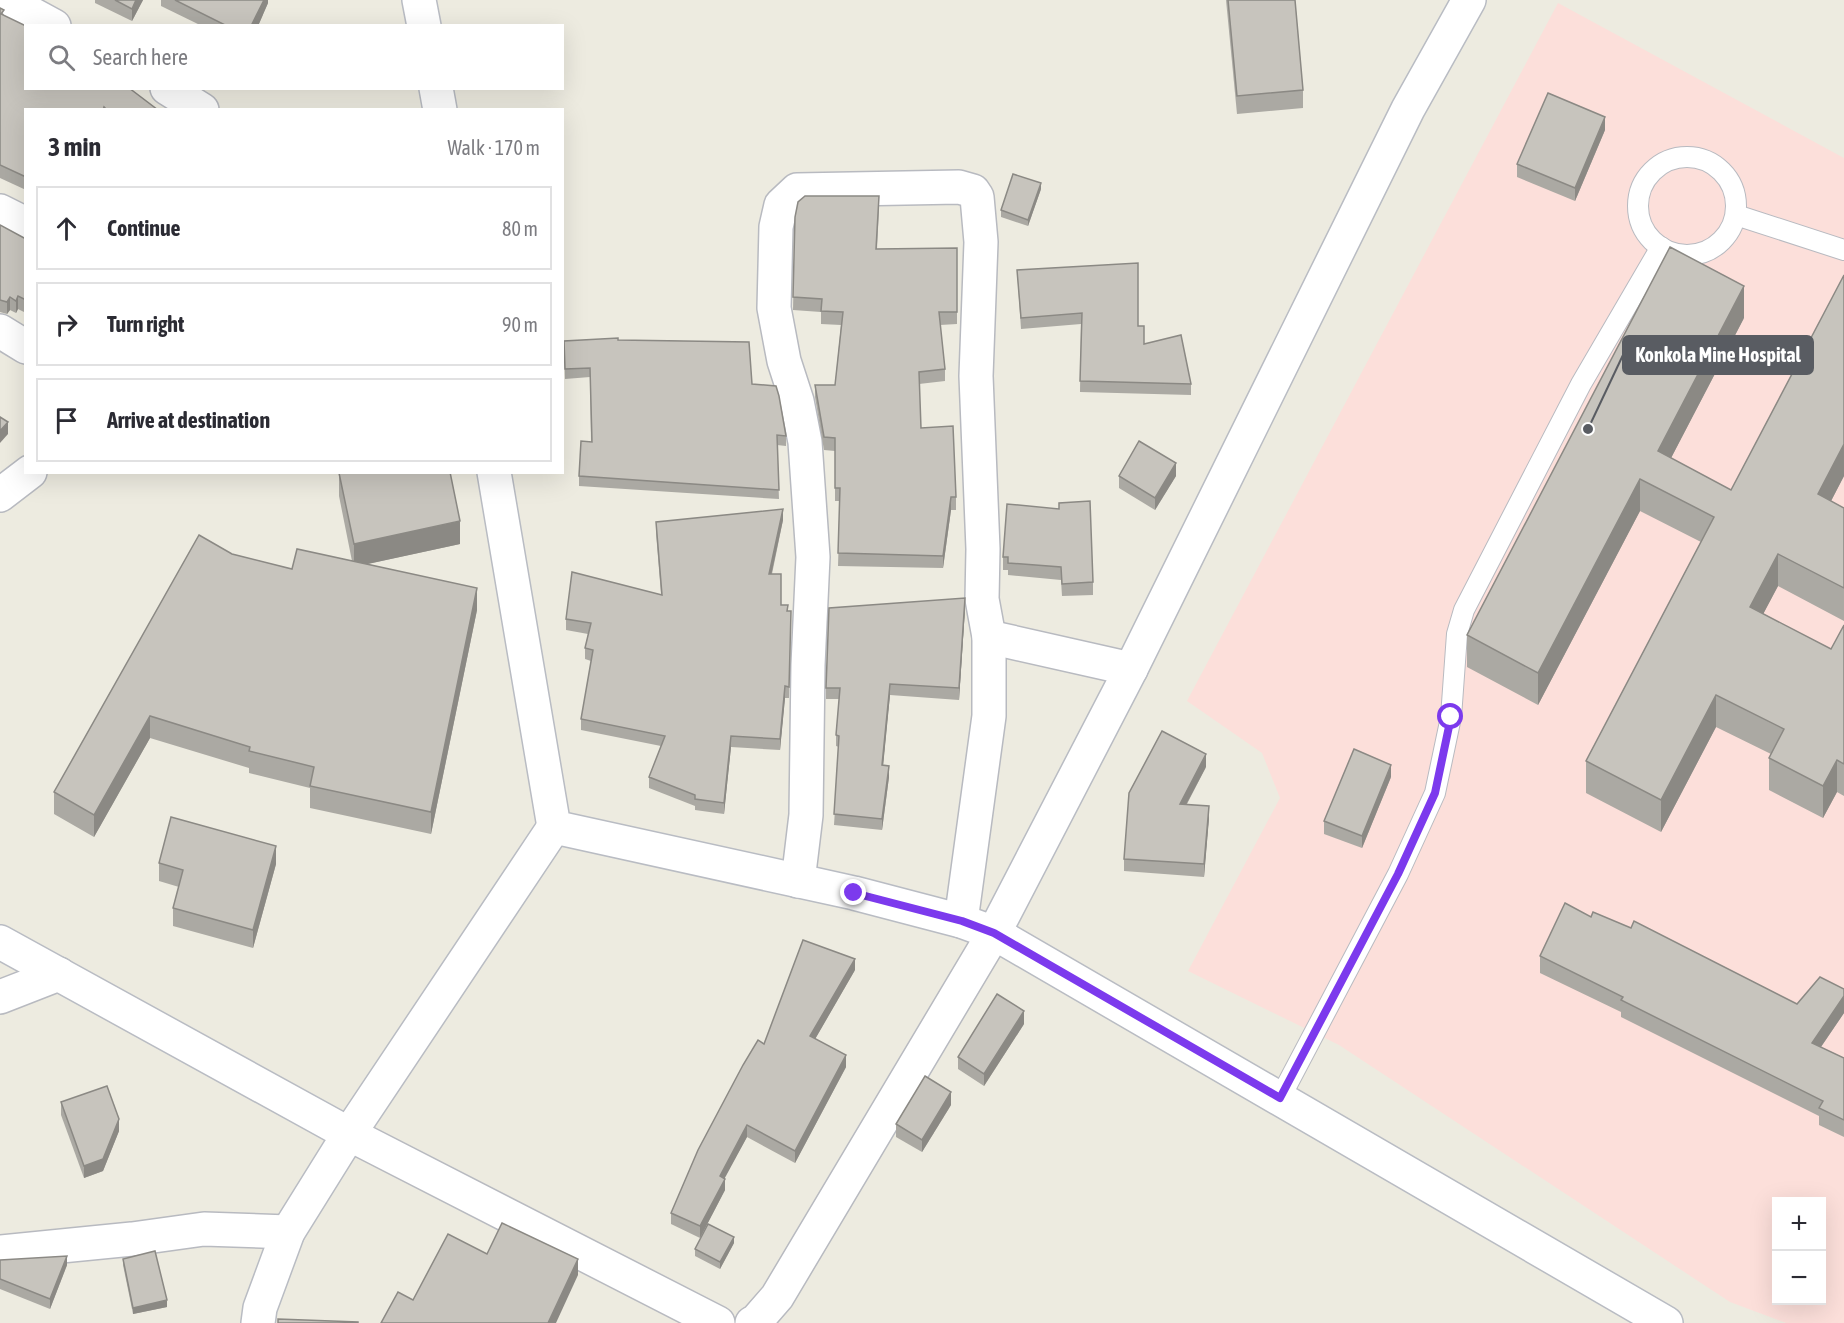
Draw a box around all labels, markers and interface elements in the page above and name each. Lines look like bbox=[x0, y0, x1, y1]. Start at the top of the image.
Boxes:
search box bbox=[24, 24, 564, 90]
icon: search bbox=[45, 41, 78, 74]
text: Search here bbox=[93, 44, 188, 70]
text: 3 min bbox=[48, 132, 101, 162]
text: Walk · 170 m bbox=[448, 136, 540, 159]
icon: ahead bbox=[50, 212, 83, 245]
text: Continue bbox=[107, 215, 181, 241]
text: 80 m bbox=[502, 217, 538, 240]
icon: right bbox=[50, 308, 83, 341]
text: Turn right bbox=[107, 311, 184, 337]
text: 90 m bbox=[502, 313, 538, 336]
callout: Konkola Mine Hospital bbox=[1623, 336, 1813, 374]
text: Konkola Mine Hospital bbox=[1635, 343, 1802, 366]
icon: arrive bbox=[50, 404, 83, 437]
text: Arrive at destination bbox=[107, 407, 270, 433]
route start bbox=[1437, 703, 1463, 729]
route end bbox=[840, 879, 866, 905]
map controls bbox=[1772, 1197, 1826, 1305]
button: + bbox=[1772, 1197, 1826, 1251]
button: − bbox=[1772, 1251, 1826, 1305]

